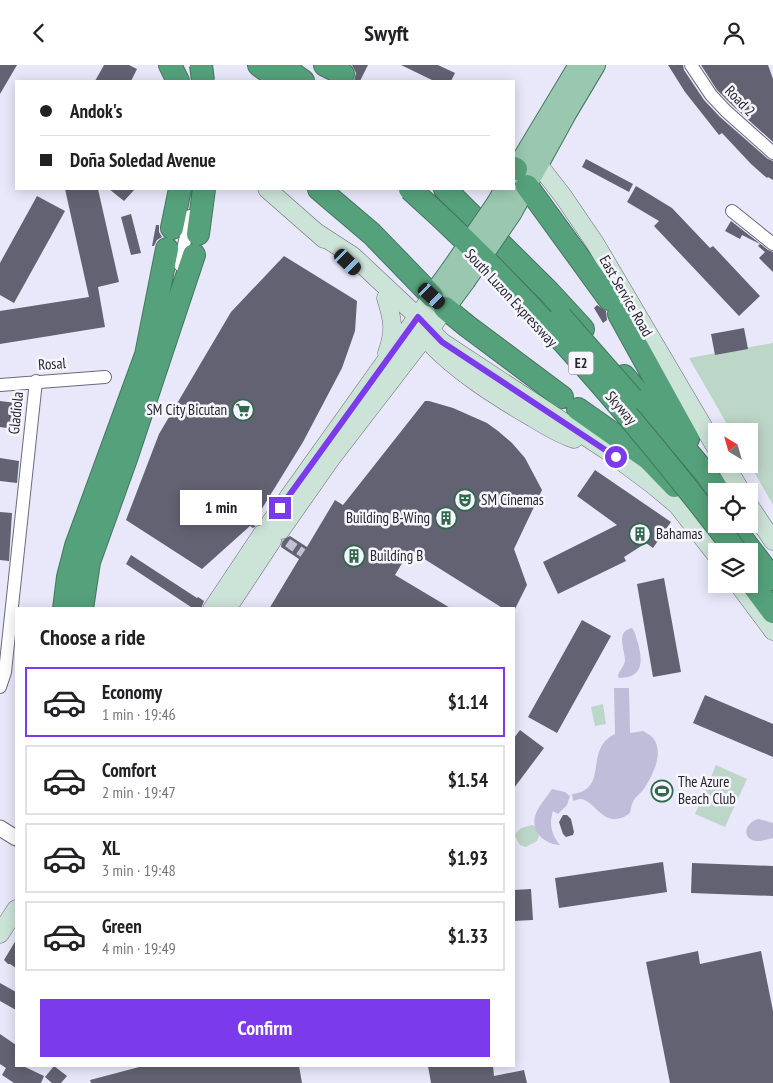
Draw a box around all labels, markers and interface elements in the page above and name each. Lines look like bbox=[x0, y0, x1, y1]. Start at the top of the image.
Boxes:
icon: back bbox=[25, 19, 53, 47]
text: Swyft bbox=[364, 19, 409, 47]
icon: person bbox=[720, 19, 748, 47]
street label: Road 2 bbox=[721, 81, 760, 120]
text: Andok's bbox=[70, 99, 122, 123]
text: Doña Soledad Avenue bbox=[70, 148, 216, 172]
street label: South Luzon Expressway bbox=[461, 245, 562, 351]
car bbox=[331, 246, 364, 278]
street label: East Service Road bbox=[596, 252, 657, 340]
car bbox=[415, 280, 448, 312]
road number: E2 bbox=[568, 351, 594, 375]
street label: Rosal bbox=[38, 353, 67, 374]
street label: Skyway bbox=[602, 387, 641, 429]
street label: Gladiola bbox=[4, 391, 27, 435]
supermarket icon: SM City Bicutan bbox=[231, 398, 255, 422]
place label: SM City Bicutan bbox=[146, 400, 227, 419]
north arrow bbox=[708, 423, 758, 473]
map controls bbox=[708, 423, 758, 593]
route start bbox=[605, 446, 627, 468]
button: locate bbox=[708, 483, 758, 533]
theatre icon: SM Cinemas bbox=[453, 488, 477, 512]
place label: SM Cinemas bbox=[481, 490, 544, 509]
callout: 1 min bbox=[180, 491, 262, 525]
text: 1 min bbox=[205, 497, 237, 517]
route end bbox=[269, 497, 291, 519]
building icon: Building B-Wing bbox=[434, 506, 458, 530]
place label: Building B-Wing bbox=[346, 508, 430, 527]
building icon: Bahamas bbox=[628, 522, 652, 546]
place label: Bahamas bbox=[656, 524, 703, 543]
button: layers bbox=[708, 543, 758, 593]
building icon: Building B bbox=[342, 544, 366, 568]
place label: Building B bbox=[370, 546, 423, 565]
text: Choose a ride bbox=[40, 623, 145, 651]
icon: car bbox=[42, 680, 87, 725]
text: Economy bbox=[102, 680, 162, 704]
text: $1.14 bbox=[448, 690, 488, 714]
text: 1 min · 19:46 bbox=[102, 704, 176, 724]
icon: car bbox=[42, 758, 87, 803]
text: Comfort bbox=[102, 758, 156, 782]
text: $1.54 bbox=[448, 768, 488, 792]
place label: The Azure Beach Club bbox=[678, 772, 736, 808]
sports icon: The Azure Beach Club bbox=[650, 779, 674, 803]
text: 2 min · 19:47 bbox=[102, 782, 176, 802]
icon: car bbox=[42, 836, 87, 881]
text: XL bbox=[102, 836, 120, 860]
text: $1.93 bbox=[448, 846, 488, 870]
text: 3 min · 19:48 bbox=[102, 860, 176, 880]
icon: car bbox=[42, 914, 87, 959]
text: Green bbox=[102, 914, 142, 938]
text: $1.33 bbox=[448, 924, 488, 948]
text: 4 min · 19:49 bbox=[102, 938, 176, 958]
button: Confirm bbox=[40, 999, 490, 1057]

